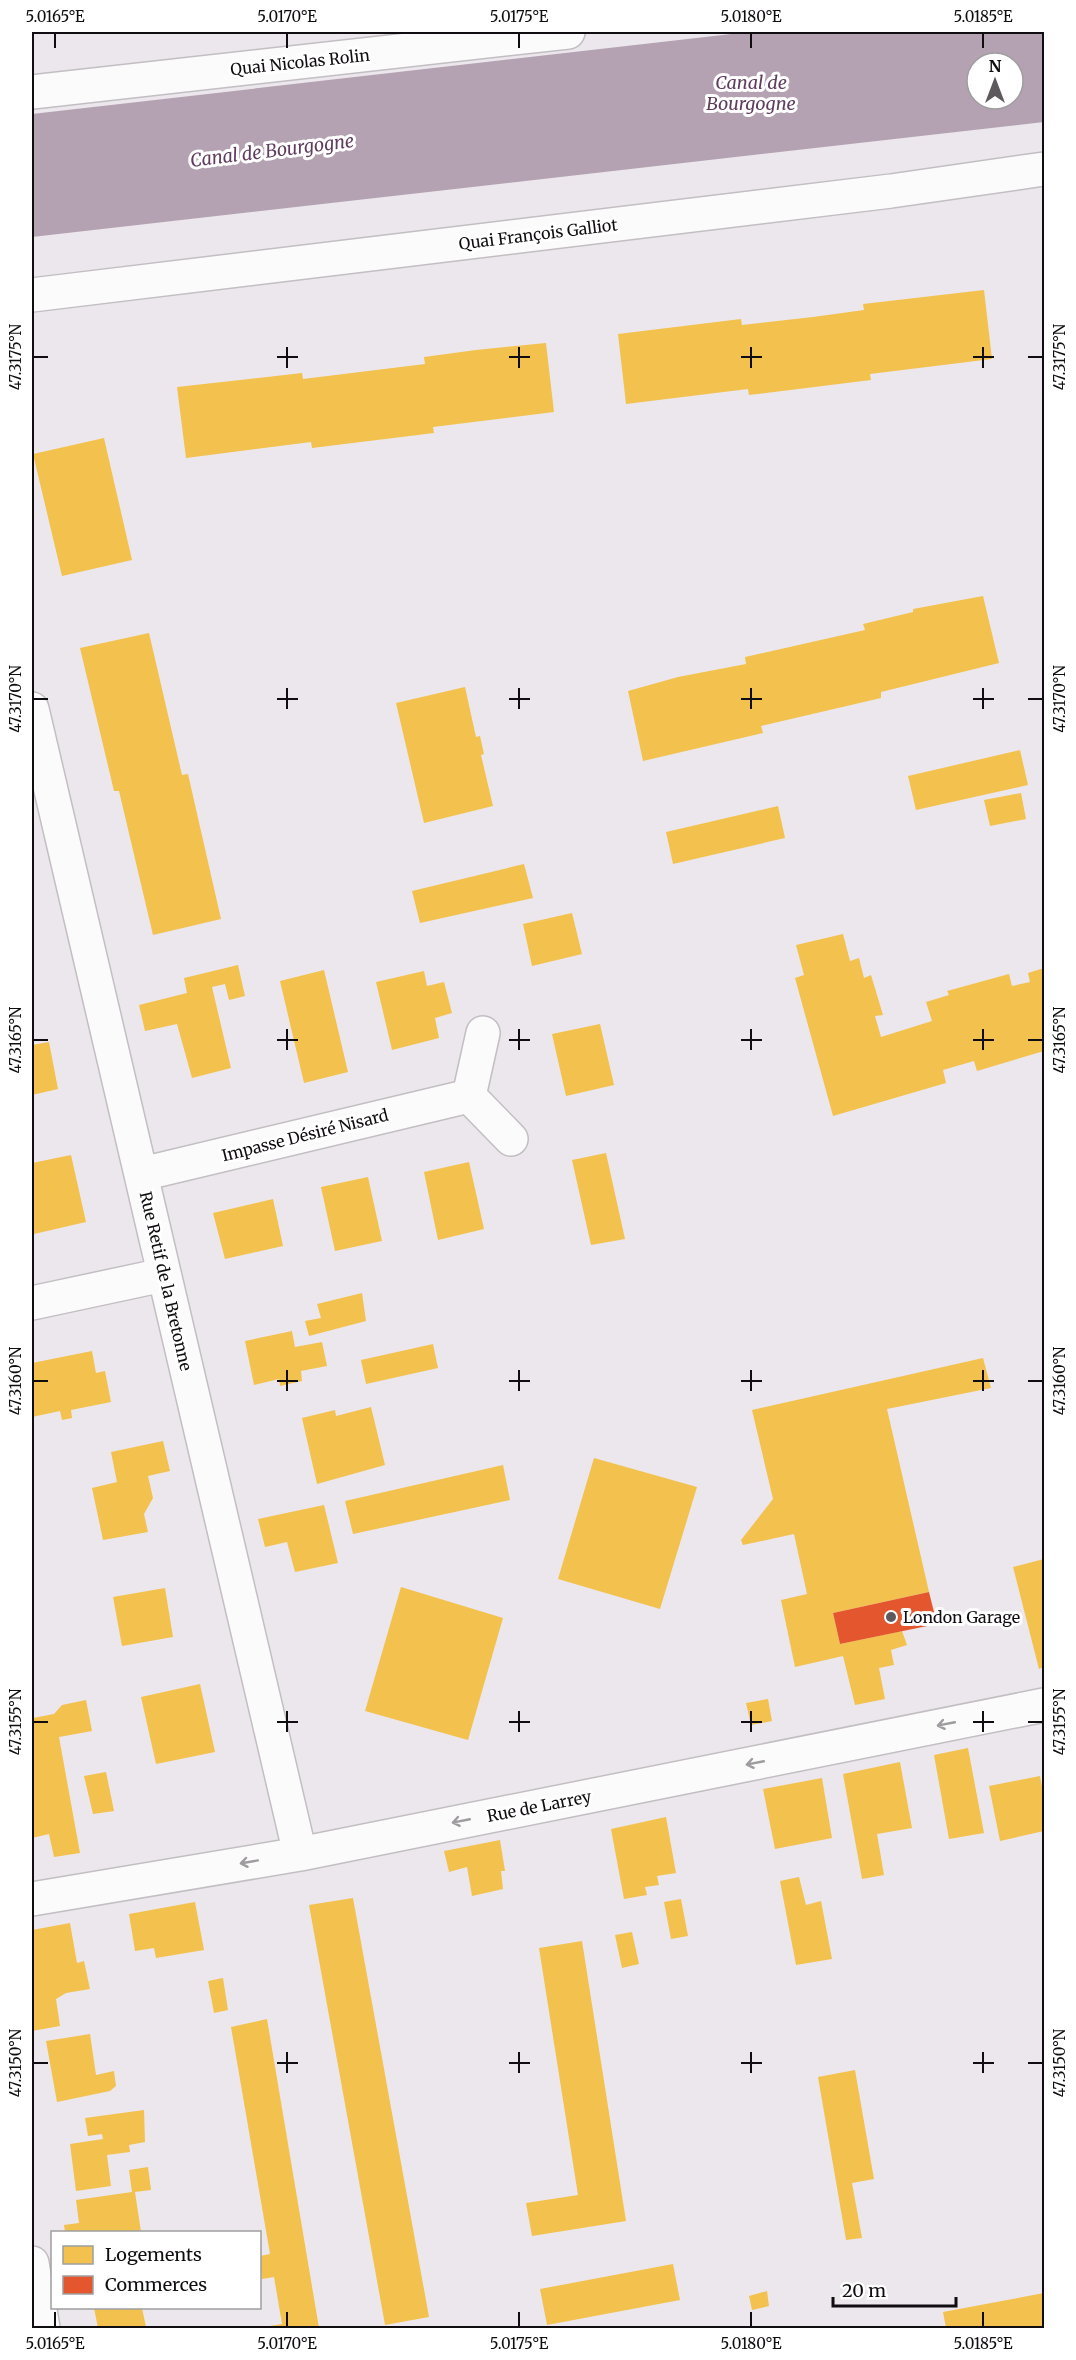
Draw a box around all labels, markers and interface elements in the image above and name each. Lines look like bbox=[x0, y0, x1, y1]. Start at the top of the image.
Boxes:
text: 5.0165°E bbox=[25, 7, 85, 26]
text: 5.0170°E bbox=[257, 7, 317, 26]
text: 5.0175°E bbox=[490, 7, 549, 26]
text: 5.0180°E bbox=[721, 7, 782, 26]
text: 5.0185°E bbox=[953, 7, 1013, 26]
street label: Quai Nicolas Rolin bbox=[229, 45, 371, 79]
north arrow bbox=[965, 51, 1025, 111]
text: N bbox=[989, 56, 1002, 76]
water label: Canal de Bourgogne bbox=[706, 71, 796, 115]
water label: Canal de Bourgogne bbox=[189, 129, 355, 172]
street label: Quai François Galliot bbox=[457, 214, 619, 254]
text: 47.3175°N bbox=[6, 323, 25, 390]
text: 47.3175°N bbox=[1050, 323, 1069, 390]
text: 47.3170°N bbox=[6, 665, 25, 733]
text: 47.3170°N bbox=[1050, 665, 1069, 733]
text: 47.3165°N bbox=[6, 1006, 25, 1073]
text: 47.3165°N bbox=[1050, 1006, 1069, 1073]
street label: Impasse Désiré Nisard bbox=[220, 1105, 391, 1165]
street label: Rue Retif de la Bretonne bbox=[136, 1189, 196, 1373]
text: 47.3160°N bbox=[6, 1346, 25, 1415]
text: 47.3160°N bbox=[1050, 1346, 1069, 1415]
place label: London Garage bbox=[903, 1607, 1020, 1627]
marker: London Garage bbox=[884, 1610, 898, 1624]
text: 47.3155°N bbox=[6, 1688, 25, 1755]
text: 47.3155°N bbox=[1050, 1688, 1069, 1755]
one-way arrow bbox=[937, 1719, 956, 1730]
one-way arrow bbox=[745, 1758, 765, 1769]
street label: Rue de Larrey bbox=[485, 1786, 593, 1826]
one-way arrow bbox=[451, 1816, 471, 1827]
one-way arrow bbox=[239, 1857, 259, 1868]
text: 47.3150°N bbox=[6, 2028, 25, 2097]
text: 47.3150°N bbox=[1050, 2028, 1069, 2097]
legend bbox=[51, 2231, 261, 2309]
text: Logements bbox=[105, 2243, 202, 2266]
scale bar bbox=[833, 2270, 956, 2308]
text: Commerces bbox=[105, 2273, 207, 2296]
text: 20 m bbox=[842, 2279, 886, 2302]
text: 5.0165°E bbox=[25, 2334, 85, 2353]
text: 5.0170°E bbox=[257, 2334, 317, 2353]
text: 5.0175°E bbox=[490, 2334, 549, 2353]
text: 5.0180°E bbox=[721, 2334, 782, 2353]
text: 5.0185°E bbox=[953, 2334, 1013, 2353]

